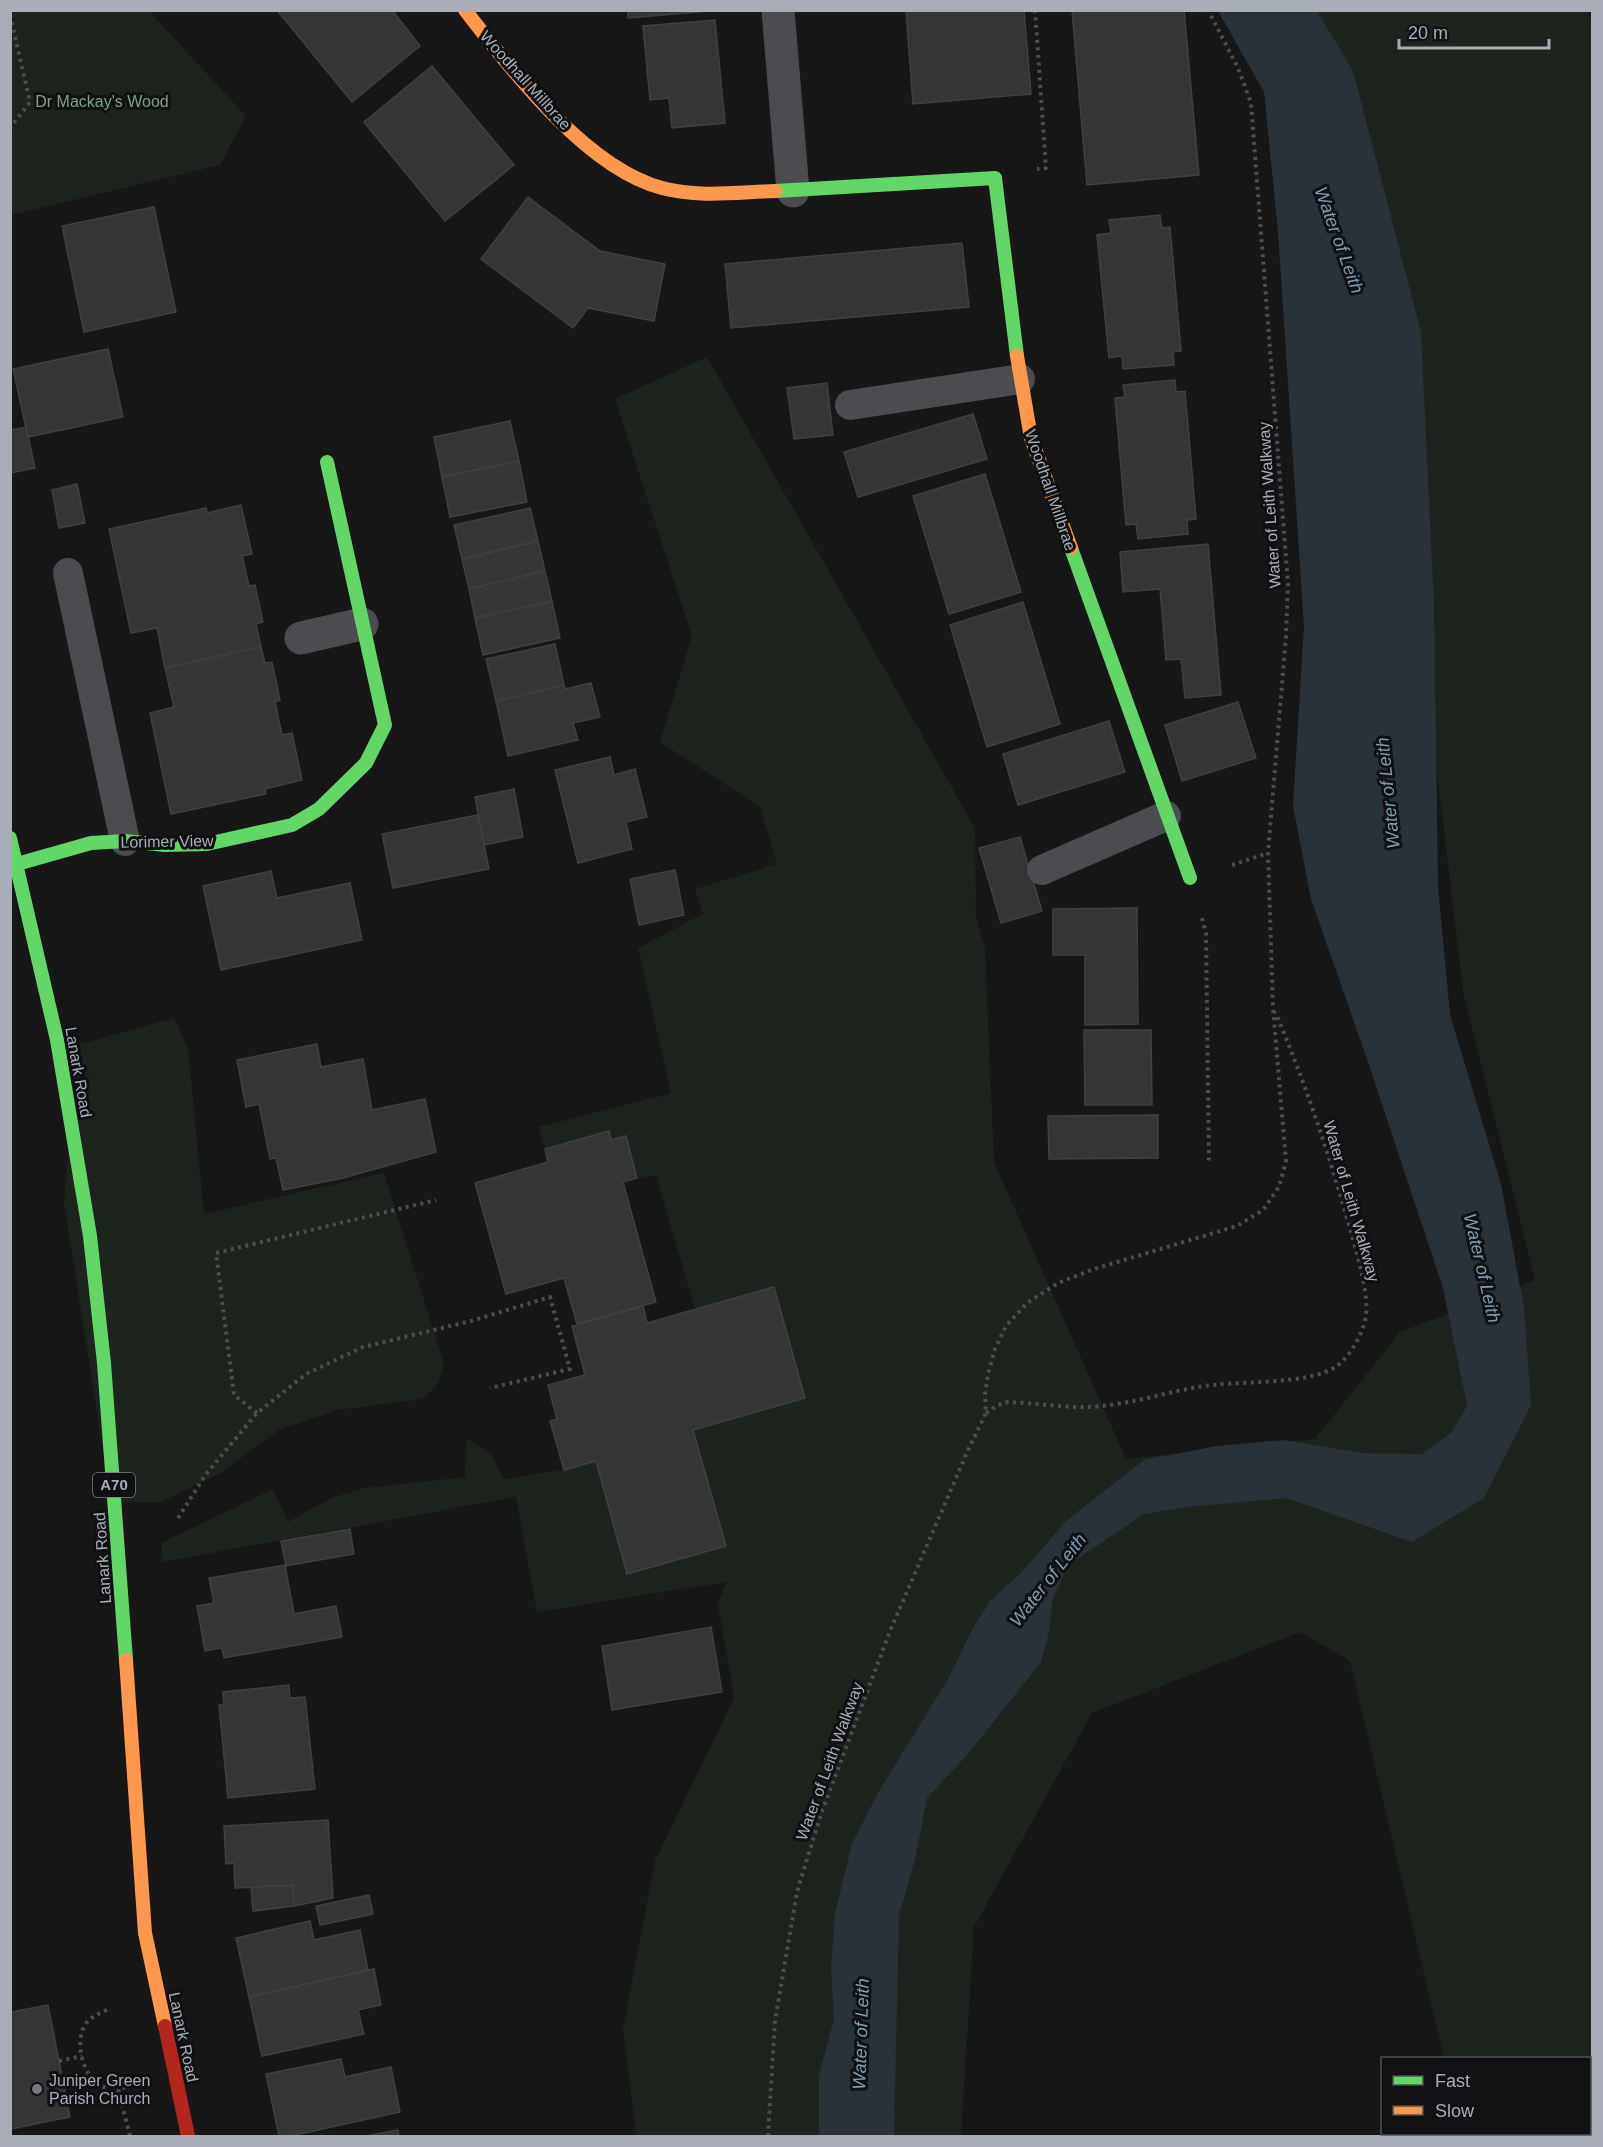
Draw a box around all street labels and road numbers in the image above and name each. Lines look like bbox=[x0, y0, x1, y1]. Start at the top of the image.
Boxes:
street label: Woodhall Millbrae bbox=[477, 28, 574, 133]
street label: Water of Leith Walkway bbox=[1255, 421, 1284, 589]
street label: Woodhall Millbrae bbox=[1022, 427, 1079, 553]
street label: Lorimer View bbox=[120, 832, 214, 851]
street label: Lanark Road bbox=[62, 1025, 95, 1119]
street label: Water of Leith Walkway bbox=[1320, 1119, 1383, 1284]
road number: A70 bbox=[93, 1473, 135, 1497]
street label: Lanark Road bbox=[91, 1512, 114, 1604]
street label: Water of Leith Walkway bbox=[793, 1680, 866, 1842]
street label: Lanark Road bbox=[166, 1991, 201, 2084]

